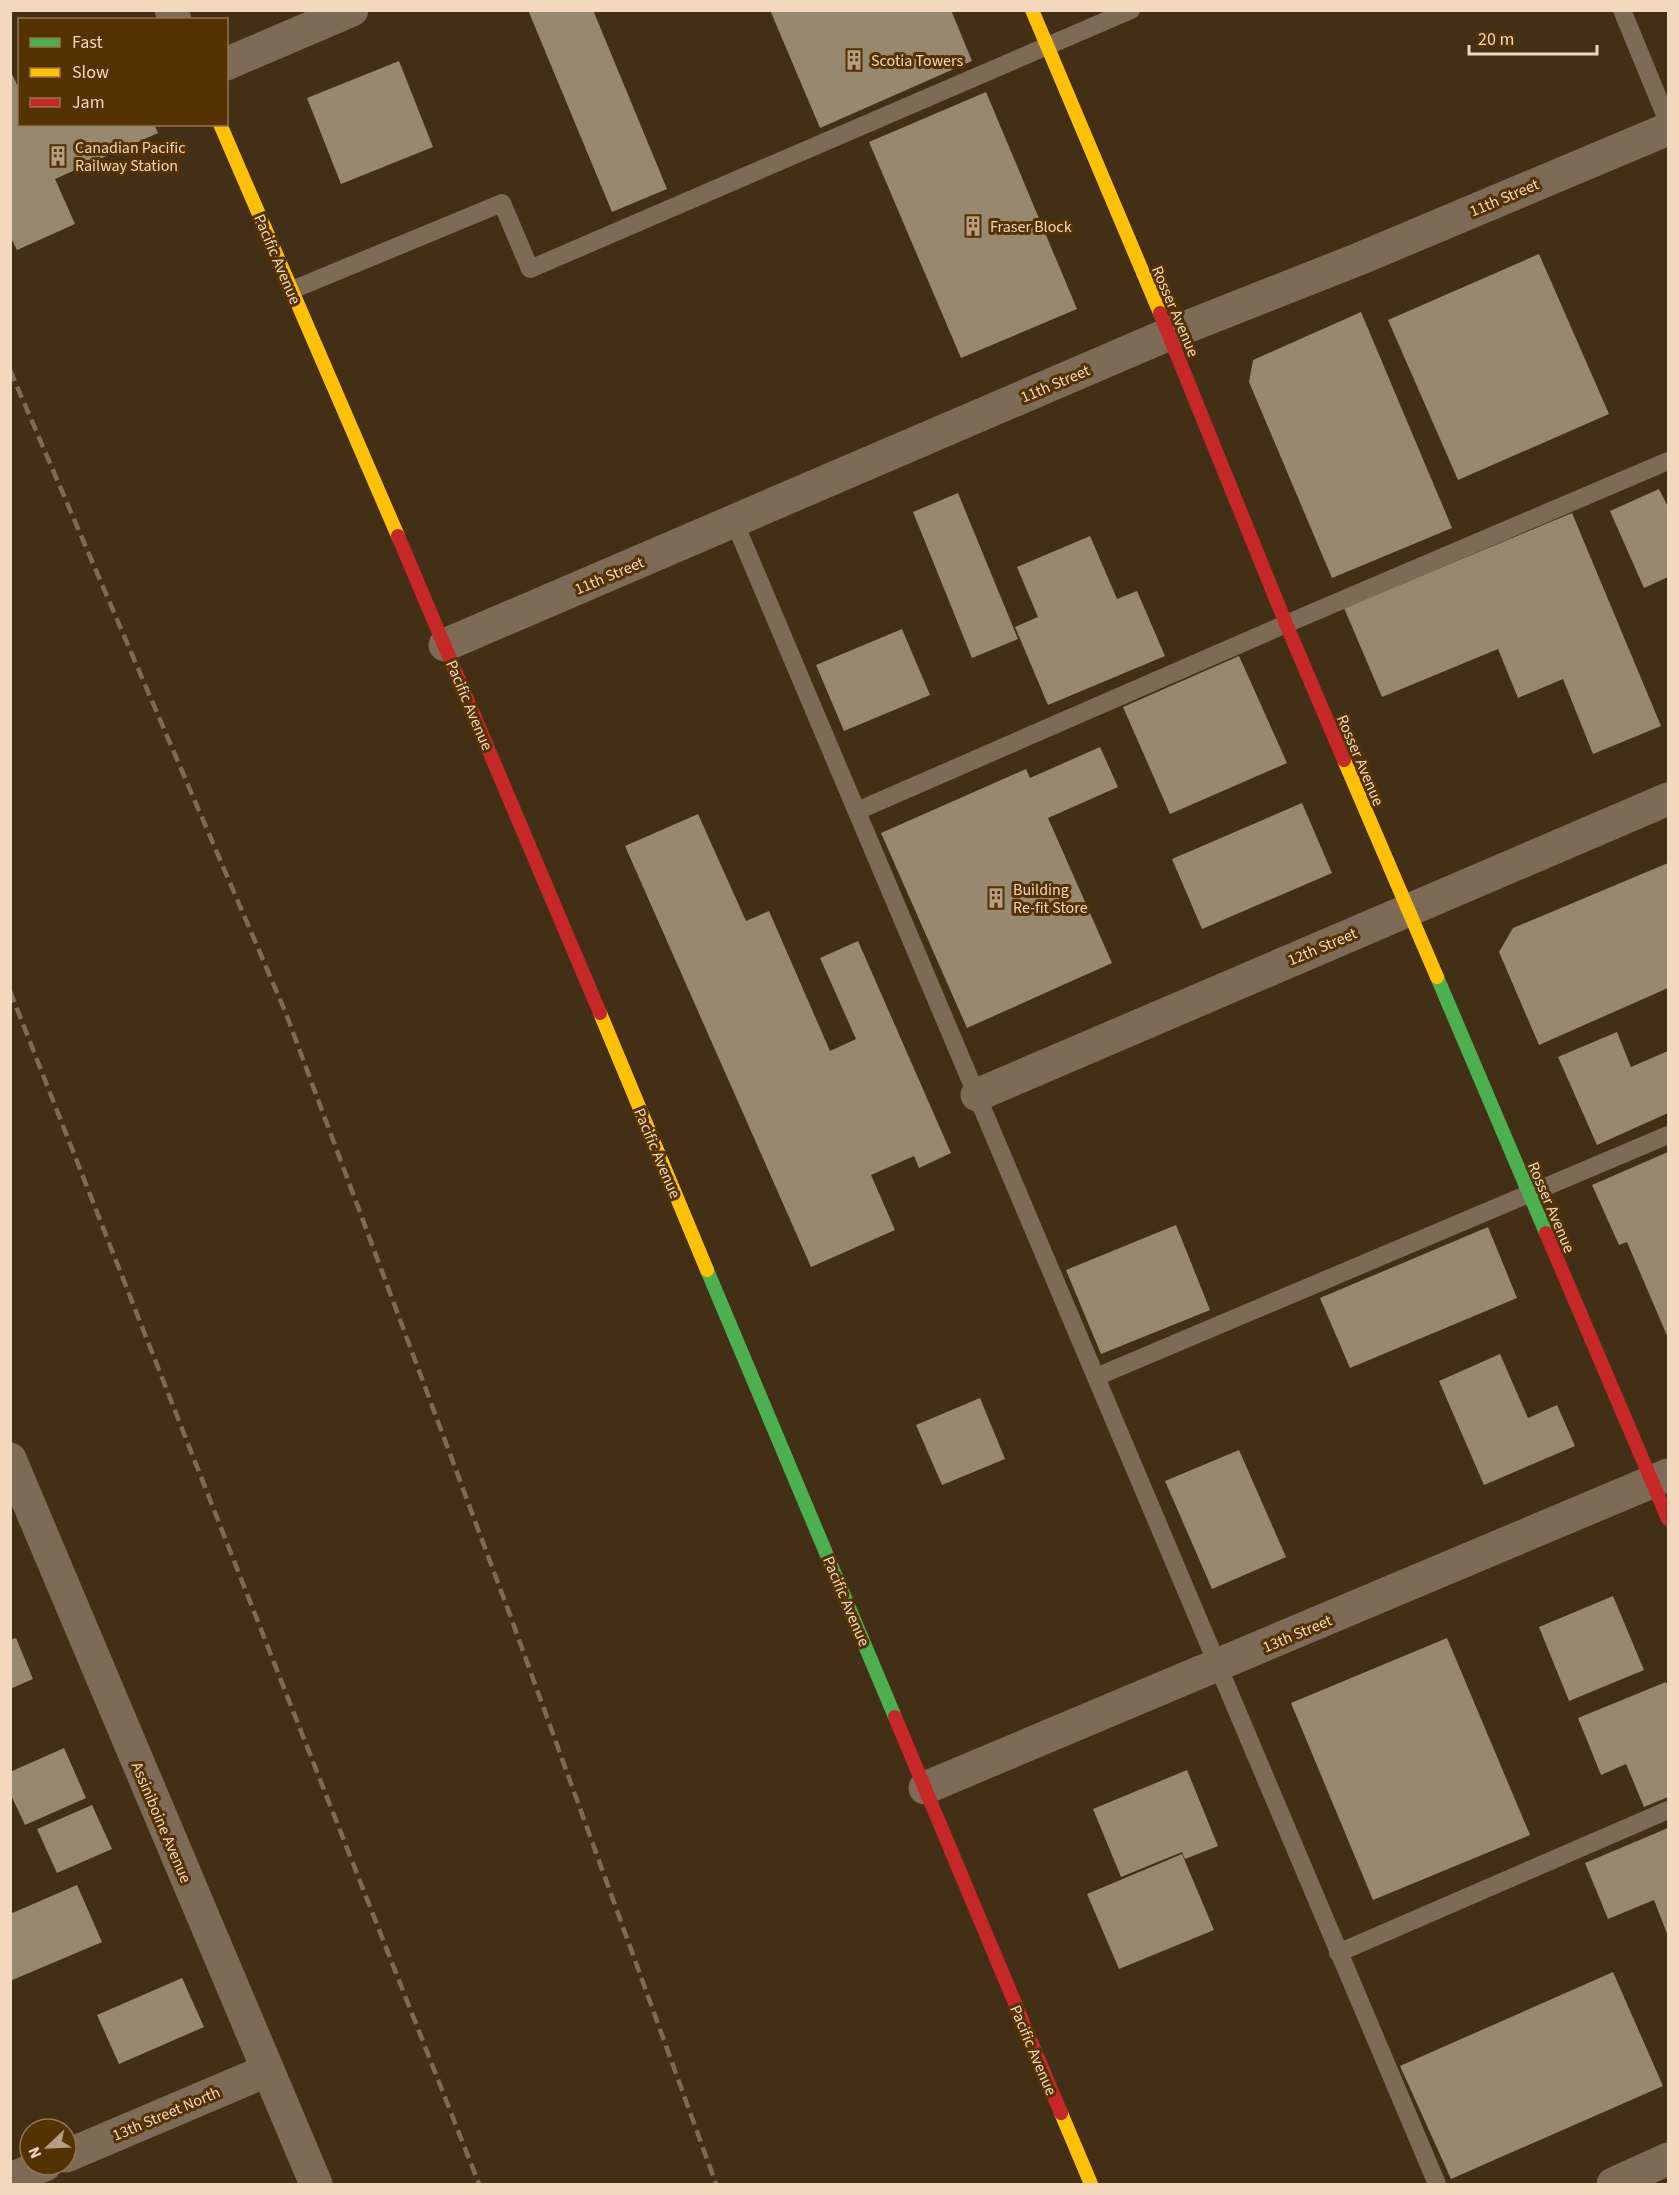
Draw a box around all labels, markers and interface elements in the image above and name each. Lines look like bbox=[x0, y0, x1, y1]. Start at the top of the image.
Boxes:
legend bbox=[18, 18, 228, 126]
scale bar bbox=[1469, 18, 1596, 56]
text: 20 m bbox=[1478, 27, 1514, 52]
text: Fast bbox=[72, 30, 103, 55]
building icon: Scotia Towers bbox=[842, 48, 866, 72]
place label: Scotia Towers bbox=[871, 50, 964, 72]
text: Slow bbox=[72, 60, 109, 85]
text: Jam bbox=[72, 90, 105, 115]
place label: Canadian Pacific Railway Station bbox=[75, 137, 185, 177]
building icon: Canadian Pacific Railway Station bbox=[46, 144, 70, 168]
street label: 11th Street bbox=[1466, 173, 1543, 222]
street label: Pacific Avenue bbox=[248, 211, 306, 308]
building icon: Fraser Block bbox=[961, 214, 985, 238]
place label: Fraser Block bbox=[990, 216, 1072, 238]
street label: Rosser Avenue bbox=[1146, 262, 1204, 360]
street label: 11th Street bbox=[1017, 359, 1094, 408]
street label: 11th Street bbox=[571, 551, 648, 600]
street label: Pacific Avenue bbox=[440, 657, 498, 754]
street label: Rosser Avenue bbox=[1331, 711, 1389, 809]
place label: Building Re-fit Store bbox=[1013, 879, 1088, 919]
building icon: Building Re-fit Store bbox=[984, 886, 1008, 910]
street label: 12th Street bbox=[1284, 922, 1361, 971]
street label: Pacific Avenue bbox=[628, 1105, 686, 1202]
street label: Rosser Avenue bbox=[1522, 1158, 1580, 1256]
street label: Pacific Avenue bbox=[817, 1553, 875, 1650]
street label: 13th Street bbox=[1259, 1609, 1336, 1658]
street label: Assiniboine Avenue bbox=[126, 1758, 197, 1886]
street label: Pacific Avenue bbox=[1004, 2002, 1062, 2099]
street label: 13th Street North bbox=[109, 2081, 224, 2147]
north arrow bbox=[18, 2117, 78, 2177]
text: N bbox=[23, 2143, 47, 2162]

